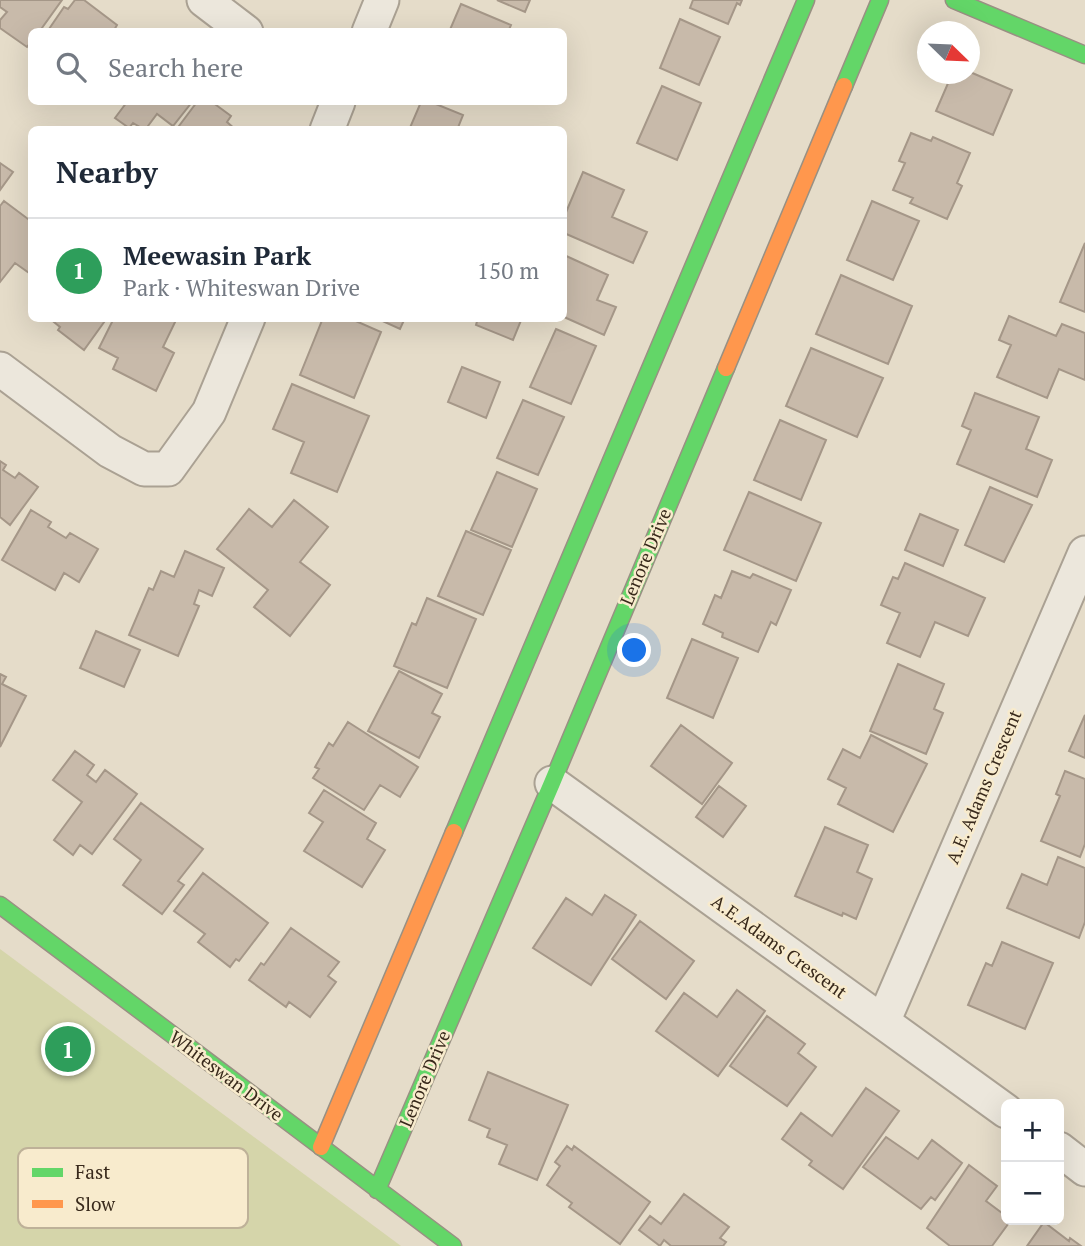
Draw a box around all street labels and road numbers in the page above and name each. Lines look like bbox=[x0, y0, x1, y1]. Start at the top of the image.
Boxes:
street label: Lenore Drive bbox=[614, 505, 676, 609]
street label: A.E. Adams Crescent bbox=[940, 706, 1026, 867]
street label: A.E.Adams Crescent bbox=[707, 889, 852, 1004]
street label: Whiteswan Drive bbox=[165, 1025, 288, 1126]
street label: Lenore Drive bbox=[393, 1027, 455, 1131]

